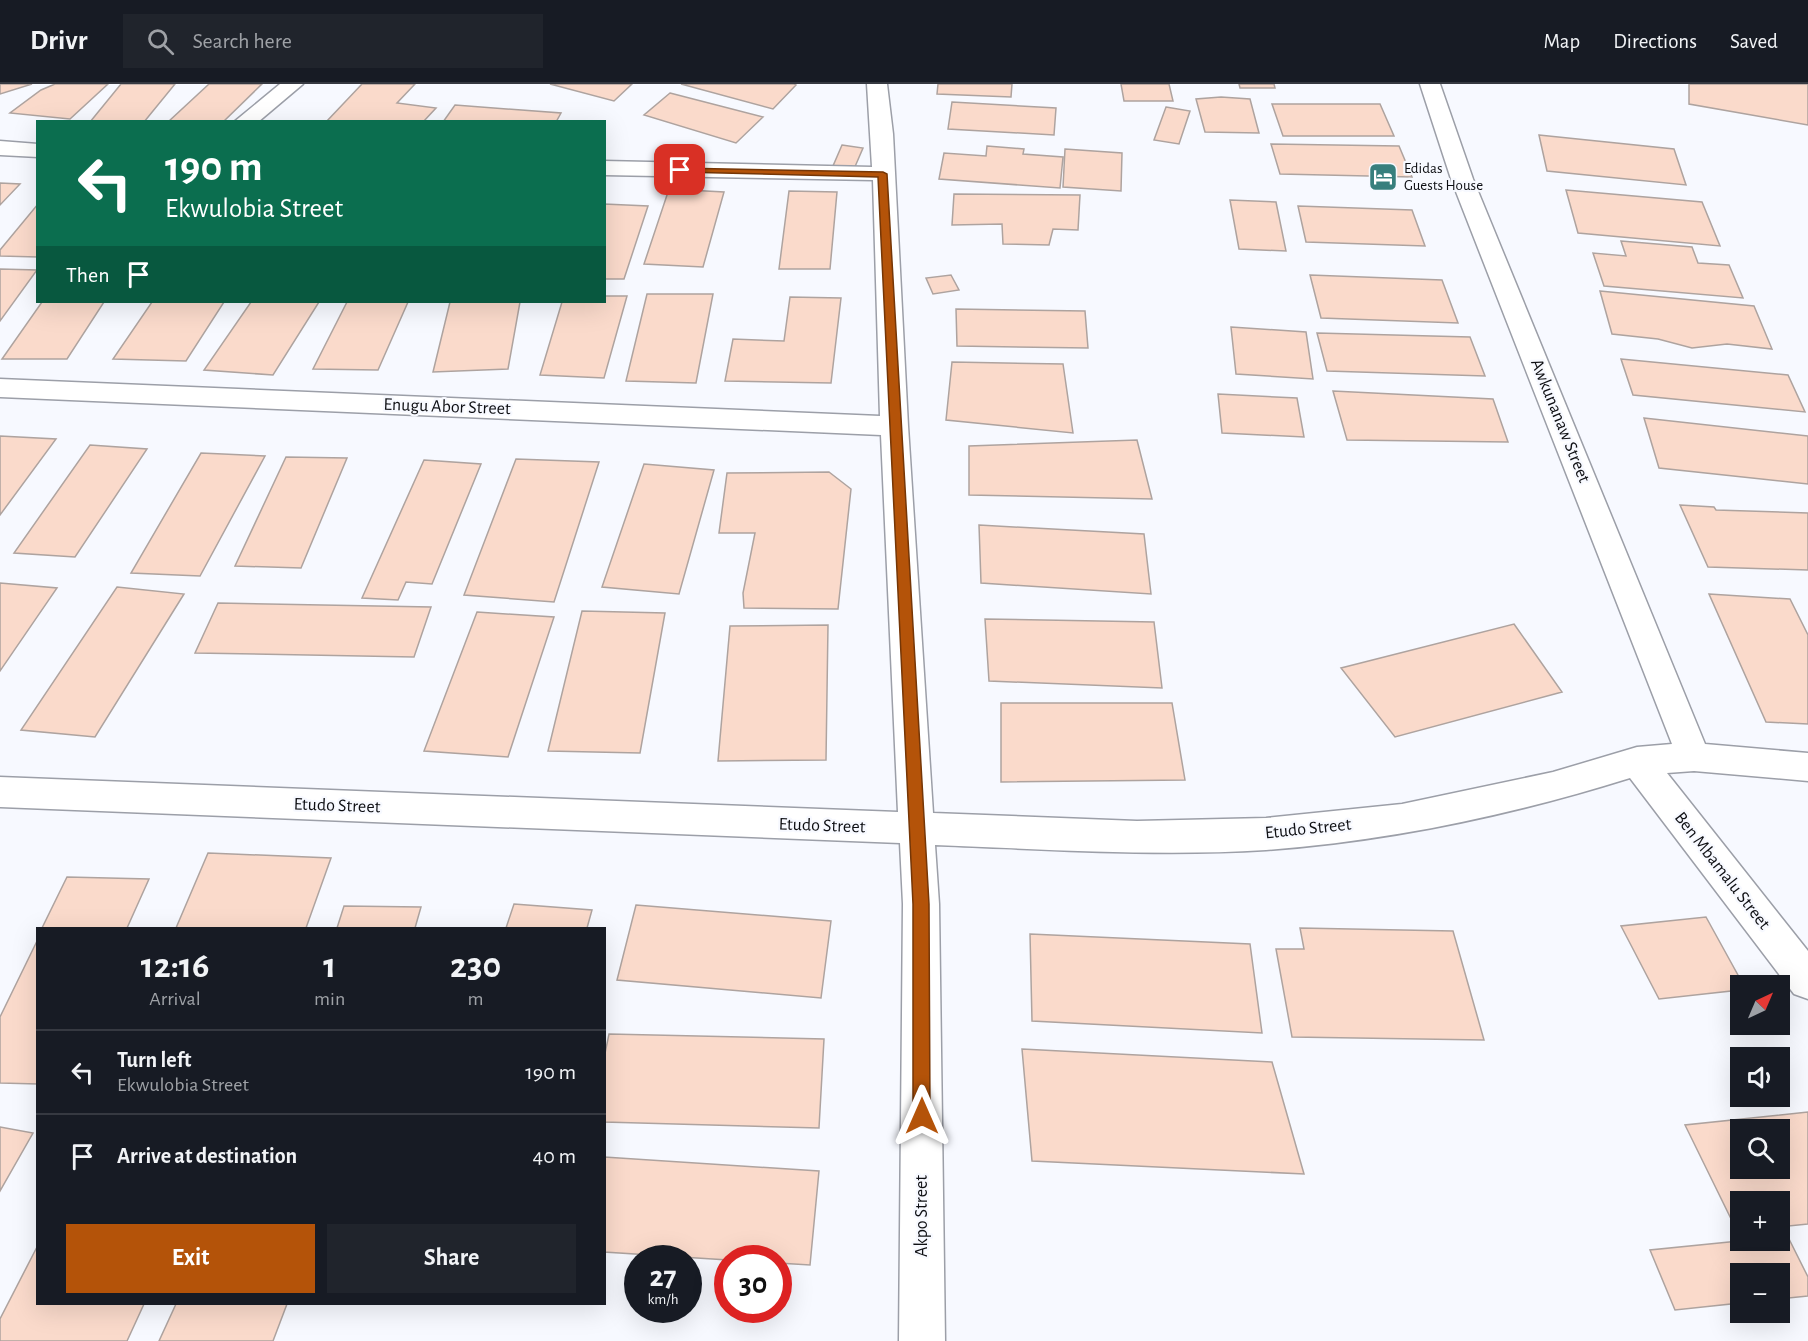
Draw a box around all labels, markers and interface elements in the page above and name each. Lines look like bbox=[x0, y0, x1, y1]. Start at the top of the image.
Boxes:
search box bbox=[123, 14, 543, 68]
icon: search bbox=[144, 25, 177, 58]
text: Drivr bbox=[30, 27, 87, 55]
text: Search here bbox=[192, 30, 292, 52]
text: Map bbox=[1544, 31, 1580, 52]
text: Directions bbox=[1613, 31, 1697, 52]
text: Saved bbox=[1730, 31, 1778, 52]
icon: left bbox=[66, 144, 144, 222]
pin bbox=[654, 144, 705, 195]
text: 190 m bbox=[165, 146, 263, 188]
icon: arrive bbox=[663, 153, 696, 186]
hotel icon: Edidas Guests House bbox=[1367, 161, 1399, 193]
place label: Edidas Guests House bbox=[1404, 161, 1483, 193]
text: Ekwulobia Street bbox=[165, 195, 343, 222]
icon: arrive bbox=[122, 258, 155, 291]
text: Then bbox=[66, 264, 110, 286]
street label: Awkunanaw Street bbox=[1527, 357, 1593, 486]
street label: Enugu Abor Street bbox=[383, 396, 511, 418]
street label: Etudo Street bbox=[293, 795, 381, 817]
street label: Ben Mbamalu Street bbox=[1671, 809, 1773, 933]
street label: Etudo Street bbox=[778, 815, 866, 837]
street label: Etudo Street bbox=[1264, 815, 1352, 842]
text: 12:16 bbox=[141, 948, 209, 984]
text: 1 bbox=[323, 948, 336, 984]
text: 230 bbox=[450, 948, 501, 984]
north arrow bbox=[1730, 975, 1790, 1035]
map controls bbox=[1730, 975, 1790, 1323]
text: Arrival bbox=[149, 989, 201, 1009]
text: min bbox=[314, 989, 345, 1009]
text: m bbox=[468, 989, 484, 1009]
button: sound bbox=[1730, 1047, 1790, 1107]
text: Turn left bbox=[117, 1049, 191, 1071]
icon: left bbox=[66, 1056, 99, 1089]
text: 190 m bbox=[525, 1061, 576, 1083]
text: Ekwulobia Street bbox=[117, 1075, 249, 1095]
position arrow bbox=[890, 1084, 954, 1148]
button: search bbox=[1730, 1119, 1790, 1179]
icon: arrive bbox=[66, 1140, 99, 1173]
text: Arrive at destination bbox=[117, 1145, 297, 1167]
text: 40 m bbox=[533, 1145, 576, 1167]
street label: Akpo Street bbox=[913, 1175, 931, 1257]
button: + bbox=[1730, 1191, 1790, 1251]
button: Exit bbox=[66, 1224, 315, 1293]
button: Share bbox=[327, 1224, 576, 1293]
speed limit sign: 30 bbox=[714, 1245, 792, 1323]
text: 27 bbox=[649, 1262, 677, 1292]
button: − bbox=[1730, 1263, 1790, 1323]
text: km/h bbox=[648, 1292, 678, 1307]

